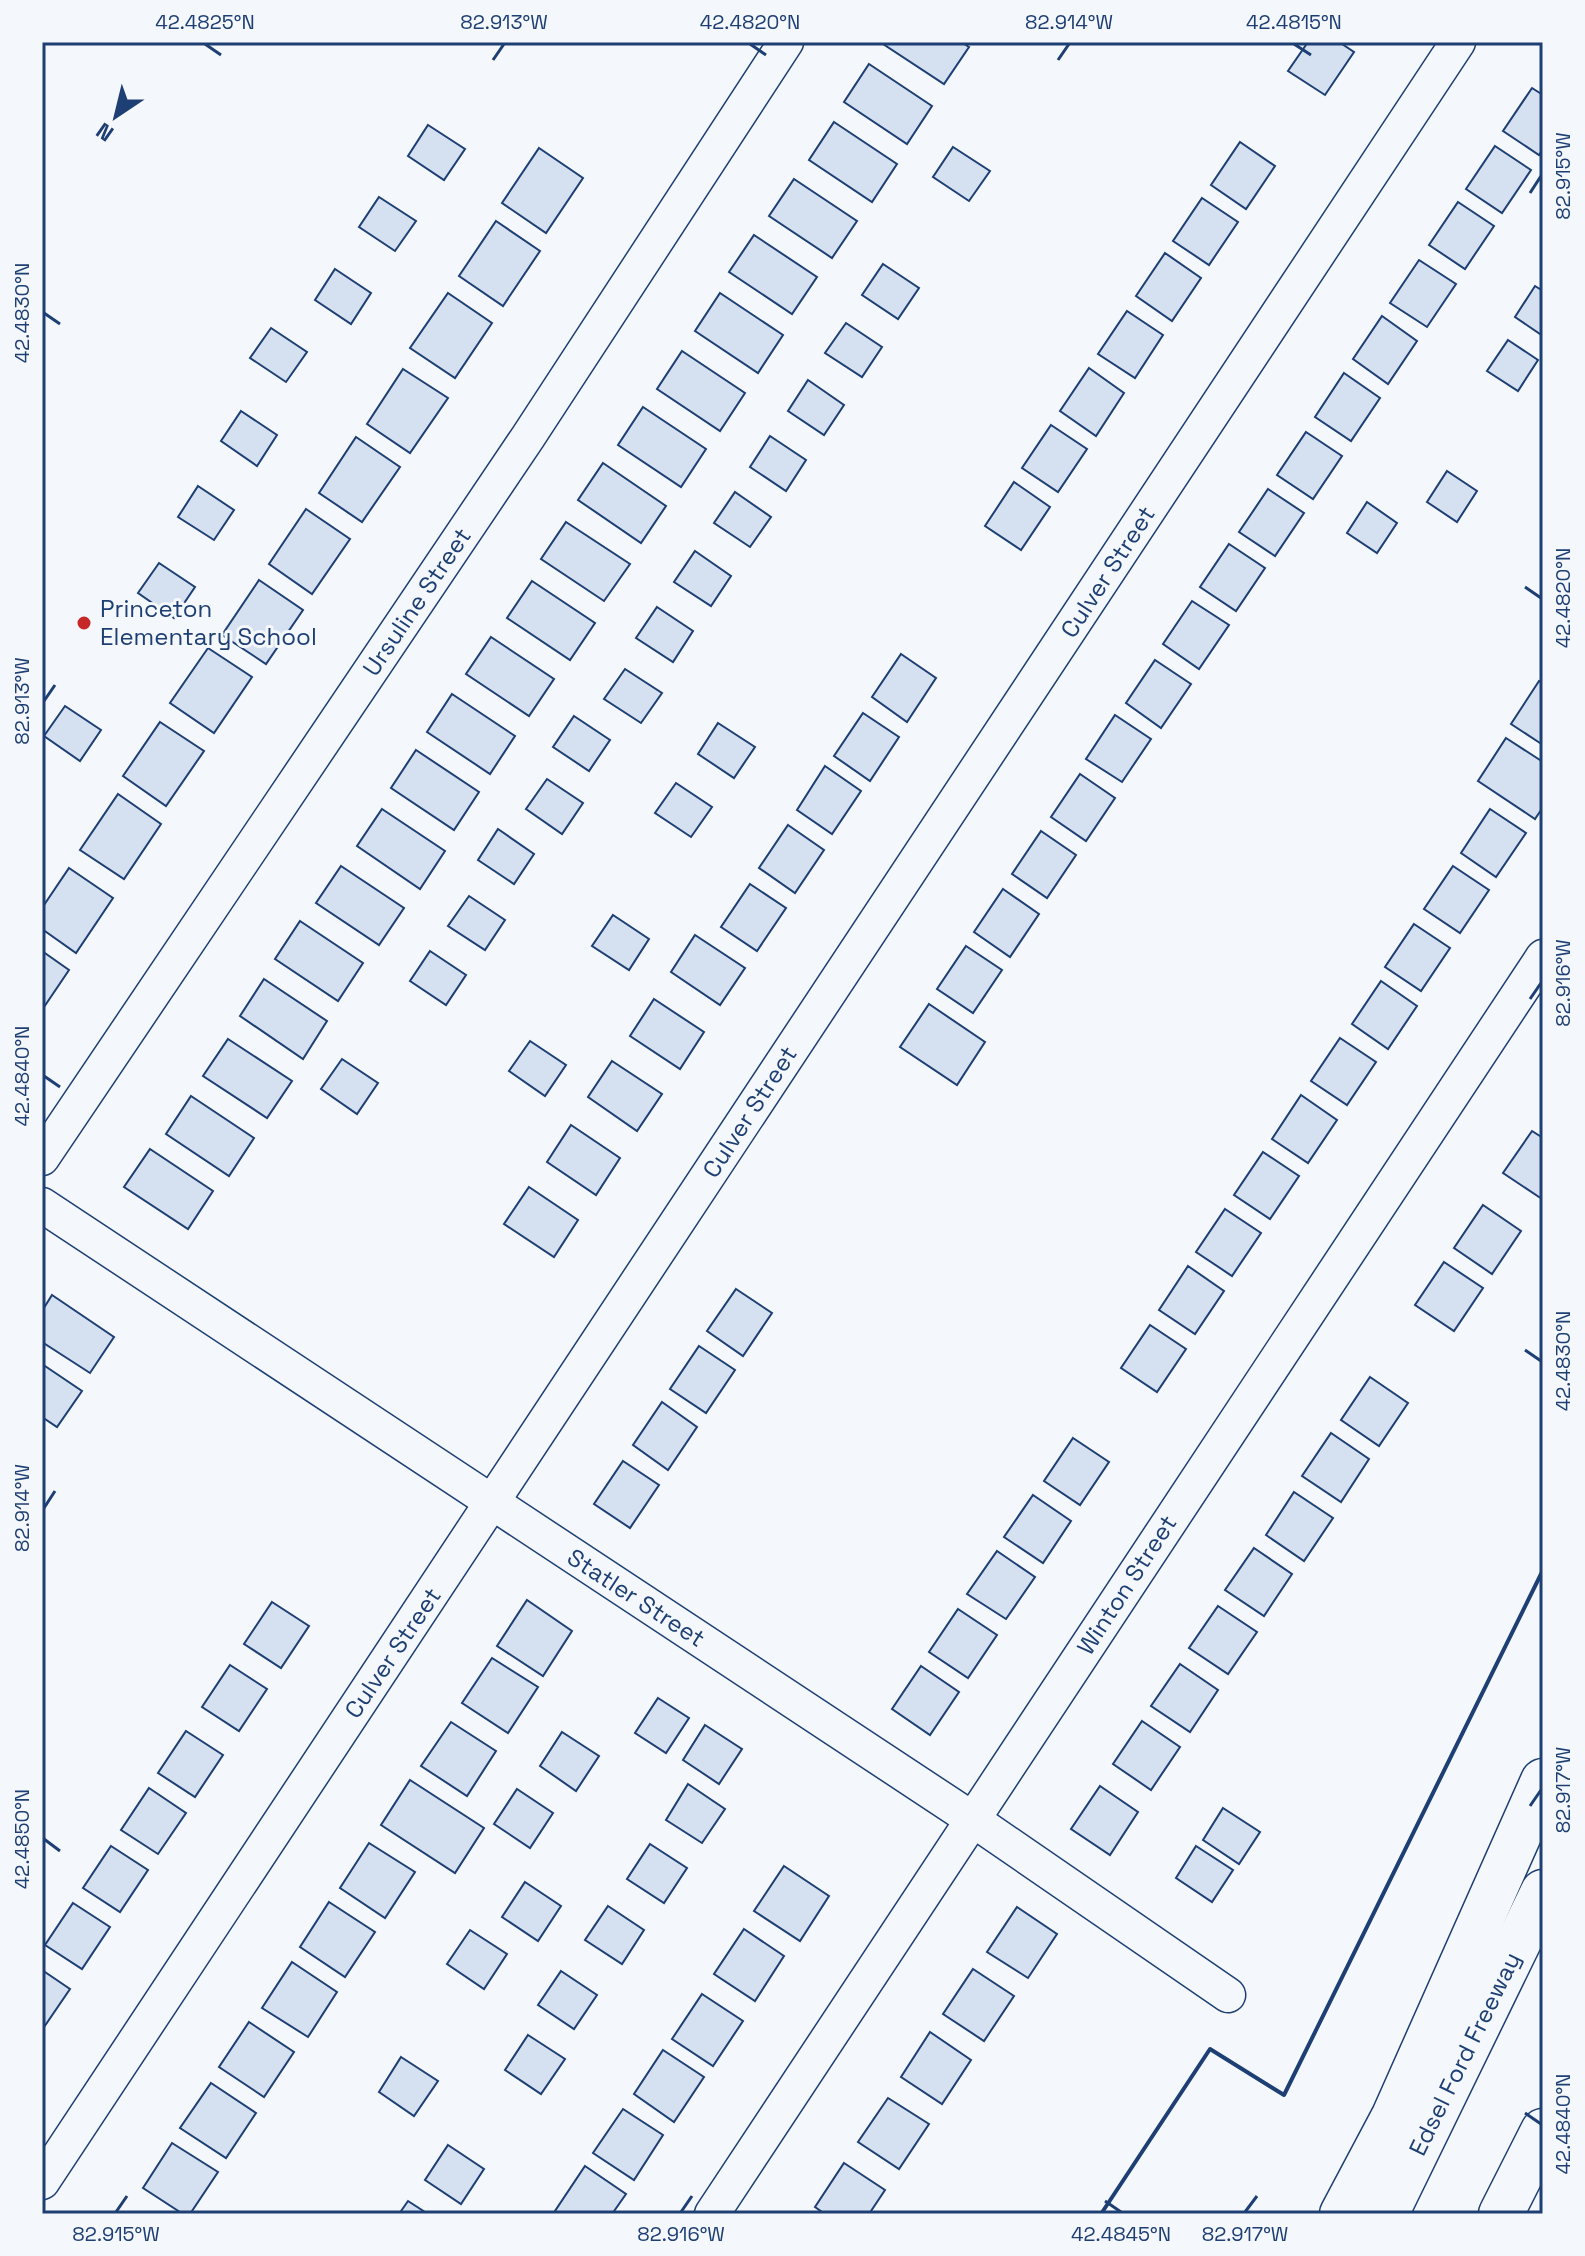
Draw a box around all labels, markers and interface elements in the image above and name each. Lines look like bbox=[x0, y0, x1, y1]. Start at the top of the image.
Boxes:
text: 42.4825°N bbox=[155, 9, 255, 35]
text: 82.913°W bbox=[460, 9, 548, 35]
text: 42.4820°N bbox=[700, 9, 800, 35]
text: 82.914°W bbox=[1025, 9, 1113, 35]
text: 42.4815°N bbox=[1246, 9, 1342, 35]
north arrow bbox=[76, 76, 156, 156]
text: N bbox=[90, 117, 119, 148]
text: 82.915°W bbox=[1550, 132, 1576, 220]
text: 42.4830°N bbox=[9, 263, 35, 363]
street label: Culver Street bbox=[1053, 500, 1162, 644]
street label: Ursuline Street bbox=[356, 522, 478, 682]
text: 42.4820°N bbox=[1550, 548, 1576, 648]
place label: Princeton Elementary School bbox=[100, 593, 317, 652]
marker: Princeton Elementary School bbox=[75, 614, 93, 632]
text: 82.913°W bbox=[9, 657, 35, 745]
text: 82.916°W bbox=[1550, 939, 1576, 1027]
text: 42.4840°N bbox=[9, 1026, 35, 1126]
street label: Culver Street bbox=[695, 1040, 804, 1184]
text: 42.4830°N bbox=[1550, 1311, 1576, 1411]
text: 82.914°W bbox=[9, 1464, 35, 1552]
street label: Winton Street bbox=[1070, 1509, 1183, 1661]
street label: Statler Street bbox=[561, 1541, 711, 1654]
street label: Culver Street bbox=[337, 1581, 448, 1724]
text: 82.917°W bbox=[1550, 1747, 1576, 1833]
text: 42.4850°N bbox=[9, 1789, 35, 1889]
street label: Edsel Ford Freeway bbox=[1402, 1947, 1527, 2161]
text: 42.4840°N bbox=[1550, 2074, 1576, 2174]
text: 82.915°W bbox=[72, 2221, 160, 2247]
text: 82.916°W bbox=[637, 2221, 725, 2247]
text: 42.4845°N bbox=[1071, 2221, 1171, 2247]
text: 82.917°W bbox=[1202, 2221, 1288, 2247]

